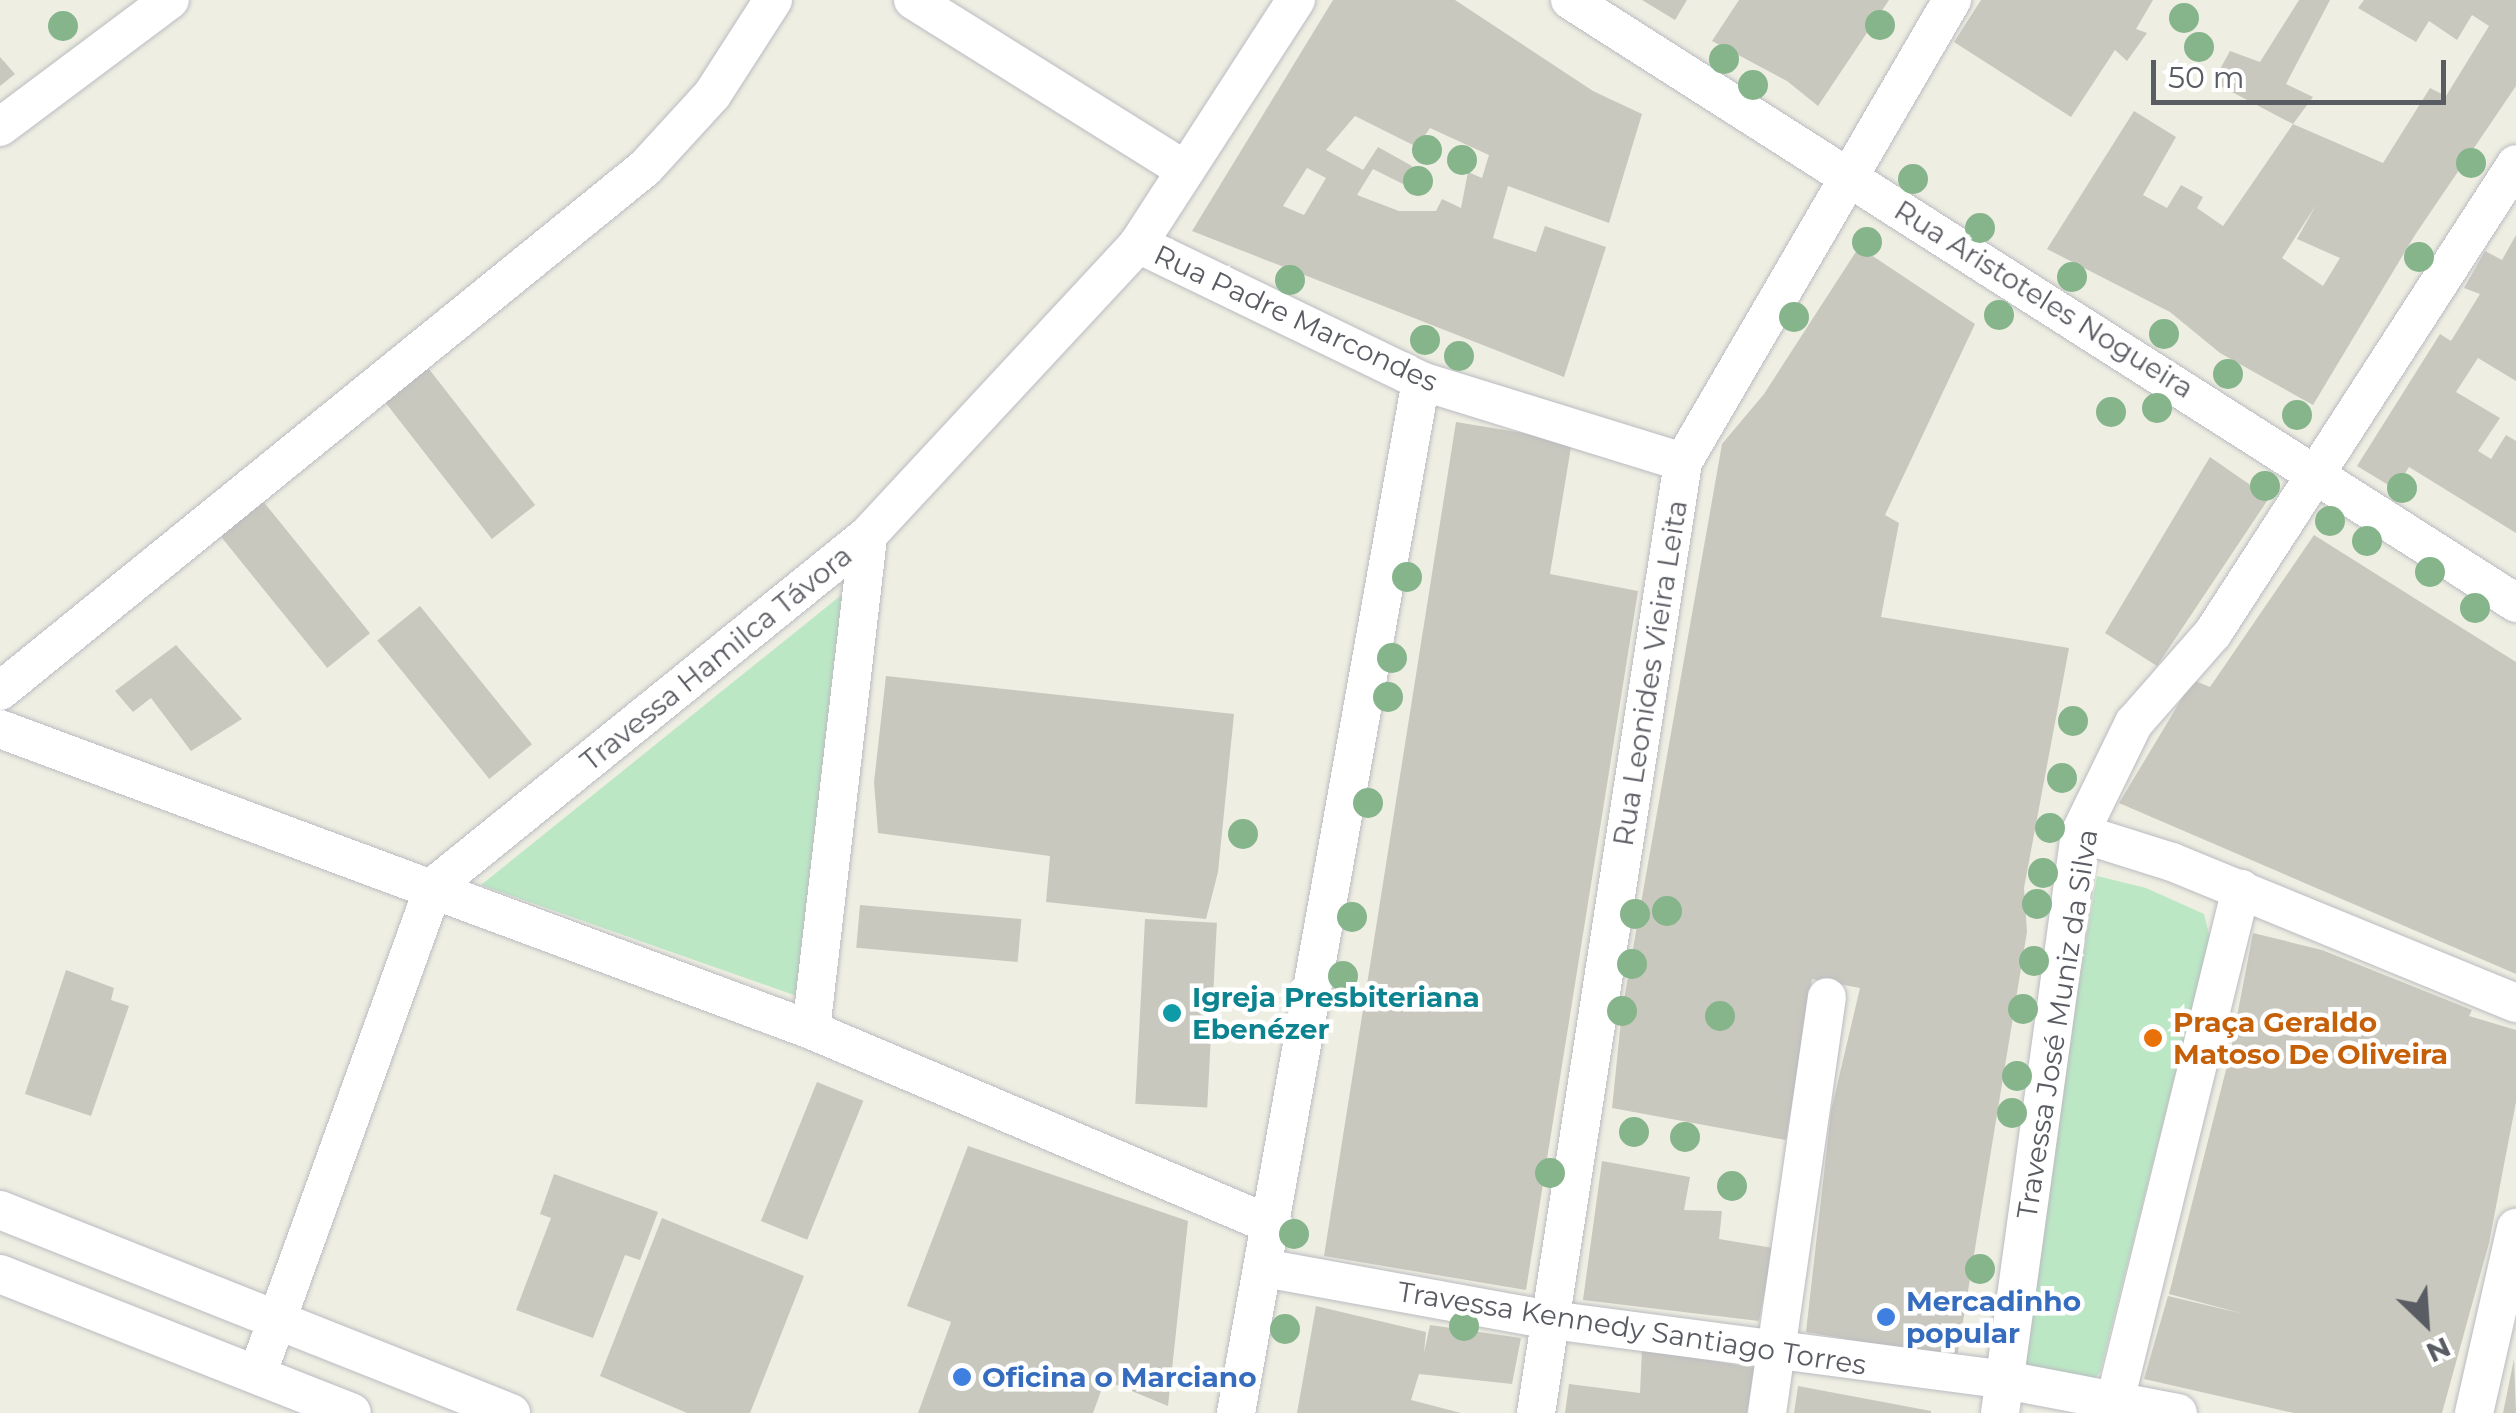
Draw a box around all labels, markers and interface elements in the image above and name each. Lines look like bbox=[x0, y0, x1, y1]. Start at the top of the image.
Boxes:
scale bar bbox=[2156, 40, 2451, 102]
text: 50 m bbox=[2168, 59, 2245, 96]
street label: Rua Aristoteles Nogueira bbox=[1888, 193, 2200, 405]
street label: Rua Padre Marcondes bbox=[1149, 237, 1443, 399]
street label: Rua Leonides Vieira Leita bbox=[1606, 498, 1694, 848]
street label: Travessa Hamilca Távora bbox=[574, 538, 858, 778]
street label: Travessa José Muniz da Silva bbox=[2010, 827, 2104, 1221]
place label: Igreja Presbiteriana Ebenézer bbox=[1192, 980, 1480, 1046]
marker: Igreja Presbiteriana Ebenézer bbox=[1161, 1002, 1183, 1024]
place label: Praça Geraldo Matoso De Oliveira bbox=[2173, 1005, 2448, 1071]
marker: Praça Geraldo Matoso De Oliveira bbox=[2142, 1027, 2164, 1049]
north arrow bbox=[2376, 1273, 2476, 1373]
street label: Travessa Kennedy Santiago Torres bbox=[1395, 1274, 1869, 1382]
place label: Mercadinho popular bbox=[1906, 1284, 2081, 1350]
marker: Mercadinho popular bbox=[1875, 1306, 1897, 1328]
text: N bbox=[2421, 1330, 2456, 1370]
place label: Oficina o Marciano bbox=[982, 1360, 1257, 1394]
marker: Oficina o Marciano bbox=[951, 1366, 973, 1388]

